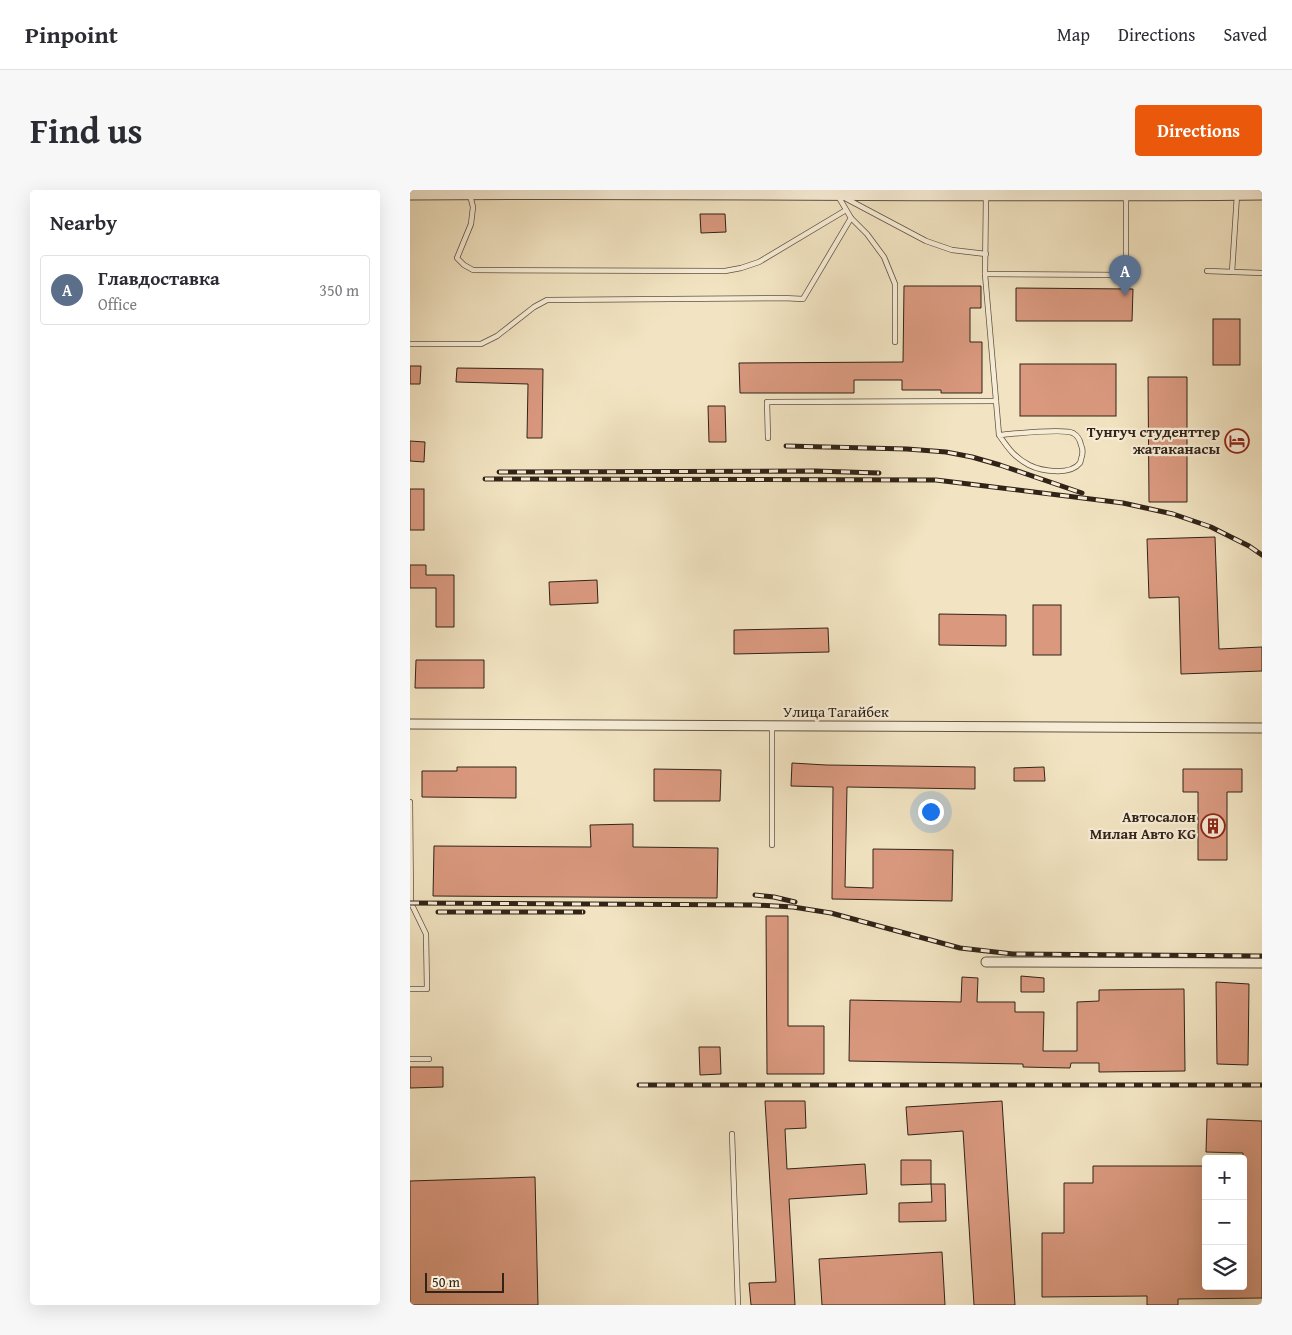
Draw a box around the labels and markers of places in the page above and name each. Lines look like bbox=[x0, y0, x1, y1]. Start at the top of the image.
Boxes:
pin: A bbox=[1109, 255, 1141, 296]
place label: Тунгуч студенттер жатаканасы bbox=[1087, 421, 1220, 459]
hotel icon: Тунгуч студенттер жатаканасы bbox=[1224, 428, 1250, 454]
place label: Автосалон Милан Авто KG bbox=[1090, 806, 1196, 844]
building icon: Автосалон Милан Авто KG bbox=[1200, 813, 1226, 839]

